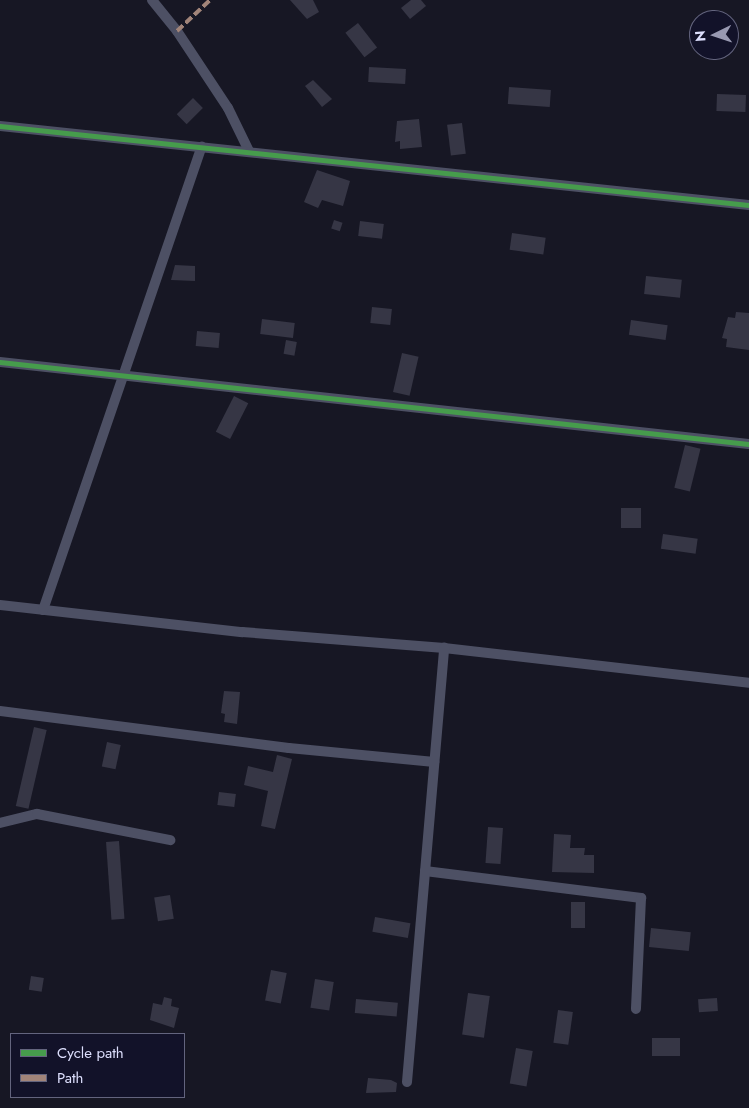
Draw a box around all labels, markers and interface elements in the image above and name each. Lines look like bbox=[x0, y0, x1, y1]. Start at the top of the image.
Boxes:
north arrow bbox=[689, 10, 739, 60]
text: N bbox=[690, 30, 710, 42]
legend bbox=[10, 1033, 185, 1098]
text: Cycle path bbox=[57, 1042, 124, 1064]
text: Path bbox=[57, 1067, 83, 1089]

